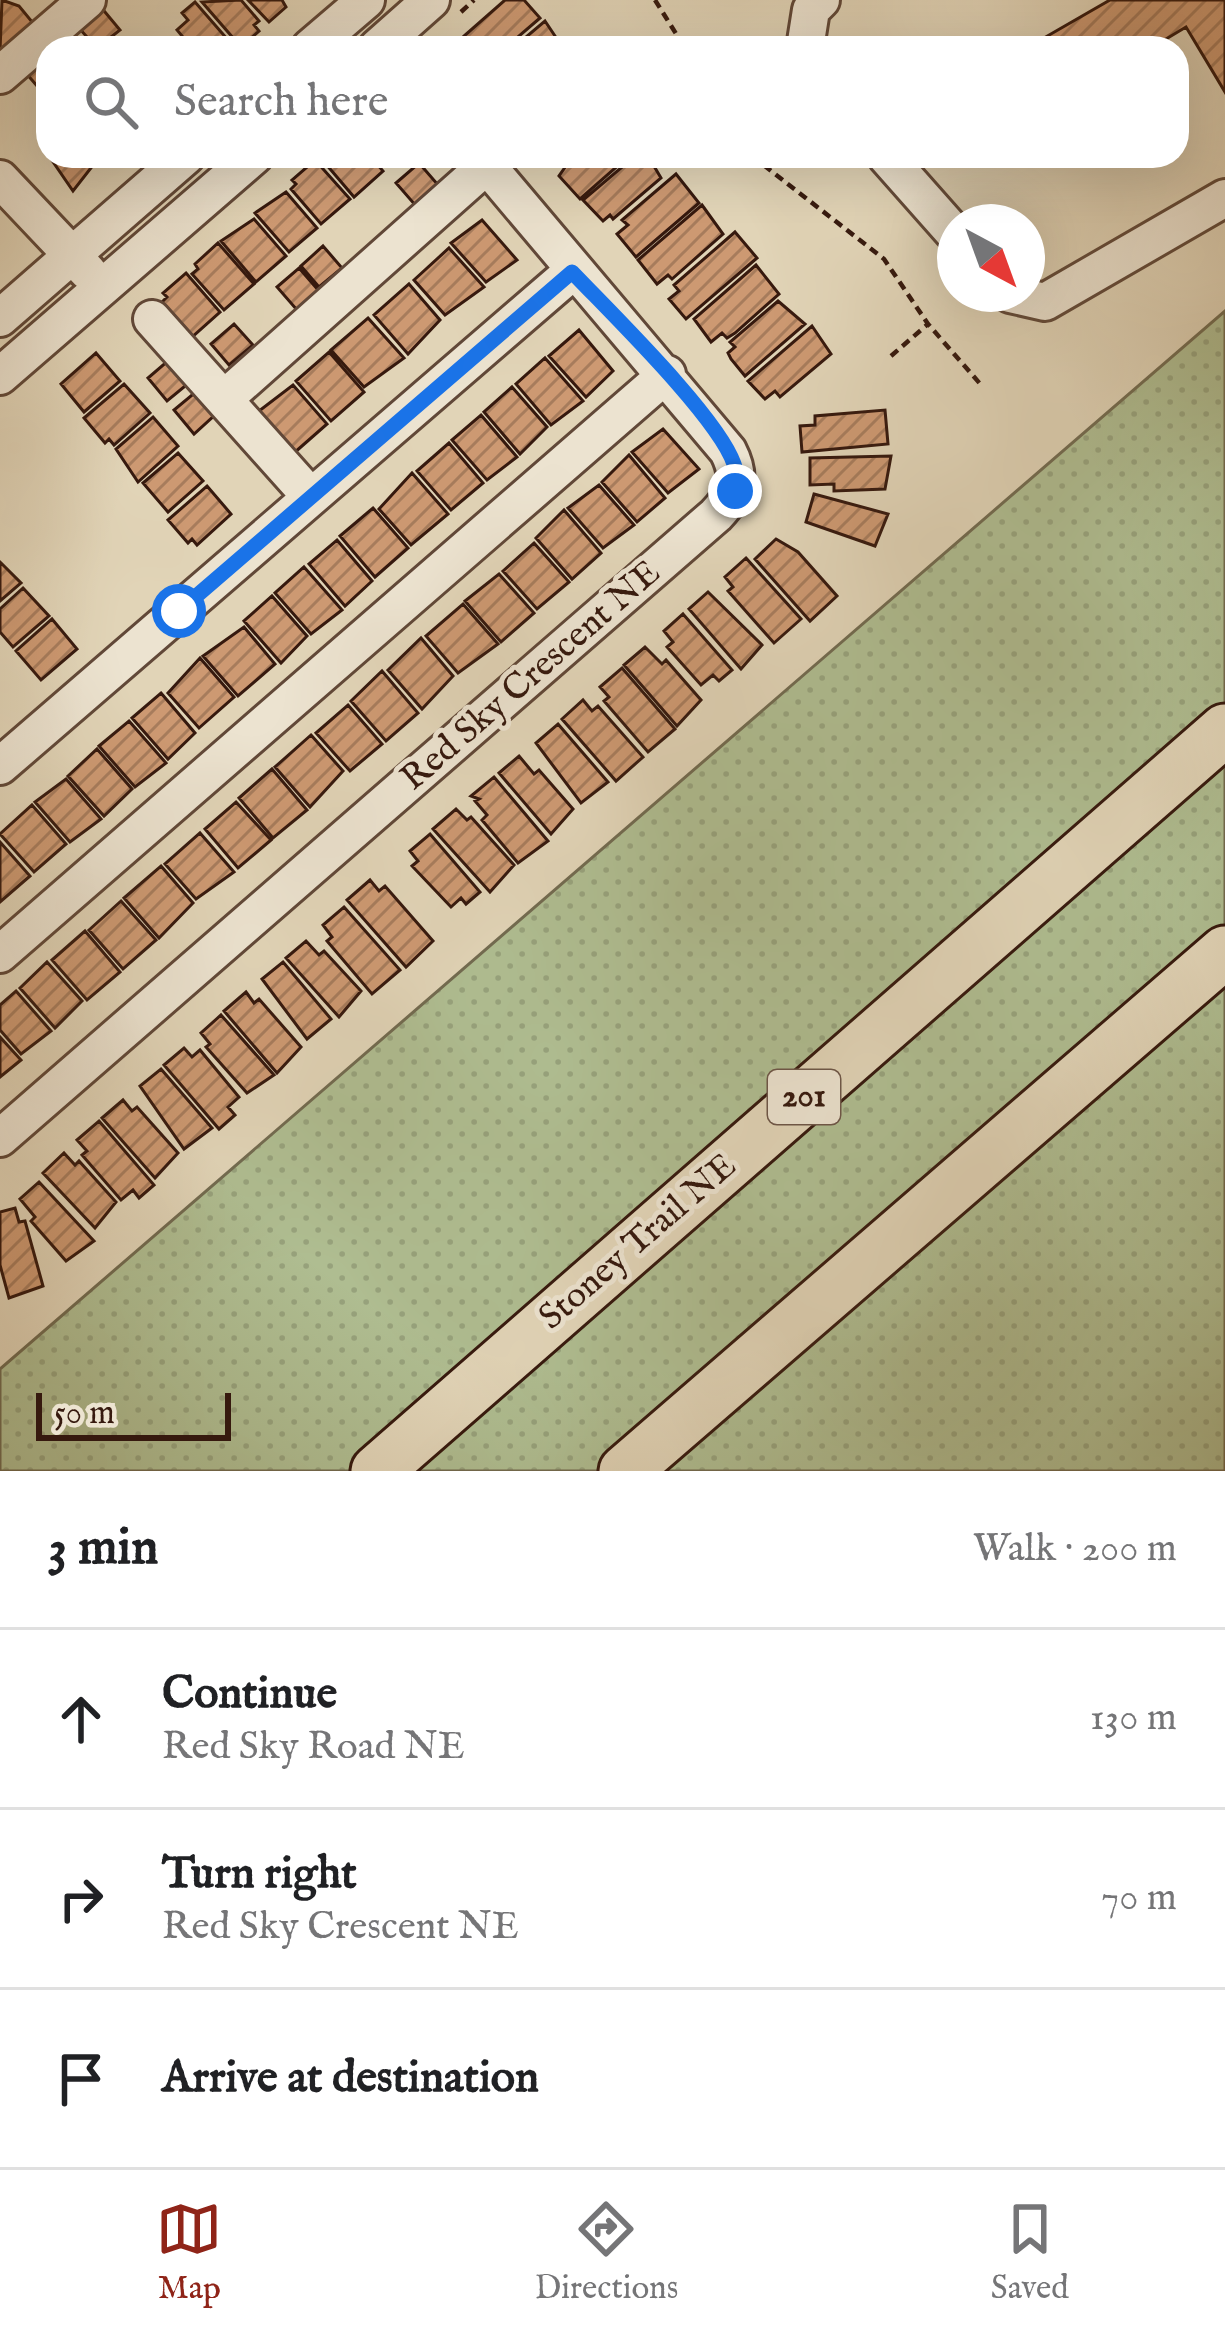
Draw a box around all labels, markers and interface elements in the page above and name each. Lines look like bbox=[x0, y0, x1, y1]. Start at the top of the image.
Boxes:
search box bbox=[36, 36, 1189, 168]
icon: search bbox=[78, 69, 144, 135]
text: Search here bbox=[174, 74, 388, 131]
north arrow bbox=[937, 204, 1045, 312]
route end bbox=[708, 464, 762, 518]
street label: Red Sky Crescent NE bbox=[392, 551, 670, 801]
route start bbox=[152, 584, 206, 638]
road number: 201 bbox=[768, 1070, 840, 1124]
street label: Stoney Trail NE bbox=[530, 1144, 746, 1340]
scale bar bbox=[36, 1387, 231, 1440]
text: 50 m bbox=[54, 1393, 115, 1435]
text: 3 min bbox=[48, 1517, 158, 1582]
text: Walk · 200 m bbox=[973, 1525, 1177, 1574]
text: Continue bbox=[162, 1666, 337, 1723]
icon: ahead bbox=[48, 1686, 114, 1752]
text: 130 m bbox=[1090, 1694, 1177, 1743]
text: Red Sky Road NE bbox=[162, 1723, 465, 1772]
text: Turn right bbox=[162, 1846, 357, 1903]
icon: right bbox=[48, 1866, 114, 1932]
text: 70 m bbox=[1101, 1874, 1177, 1923]
text: Red Sky Crescent NE bbox=[162, 1903, 519, 1952]
icon: arrive bbox=[48, 2046, 114, 2112]
text: Arrive at destination bbox=[162, 2050, 539, 2107]
tab: Map bbox=[156, 2196, 222, 2310]
tab: Directions bbox=[535, 2196, 678, 2310]
tab: Saved bbox=[991, 2196, 1069, 2310]

